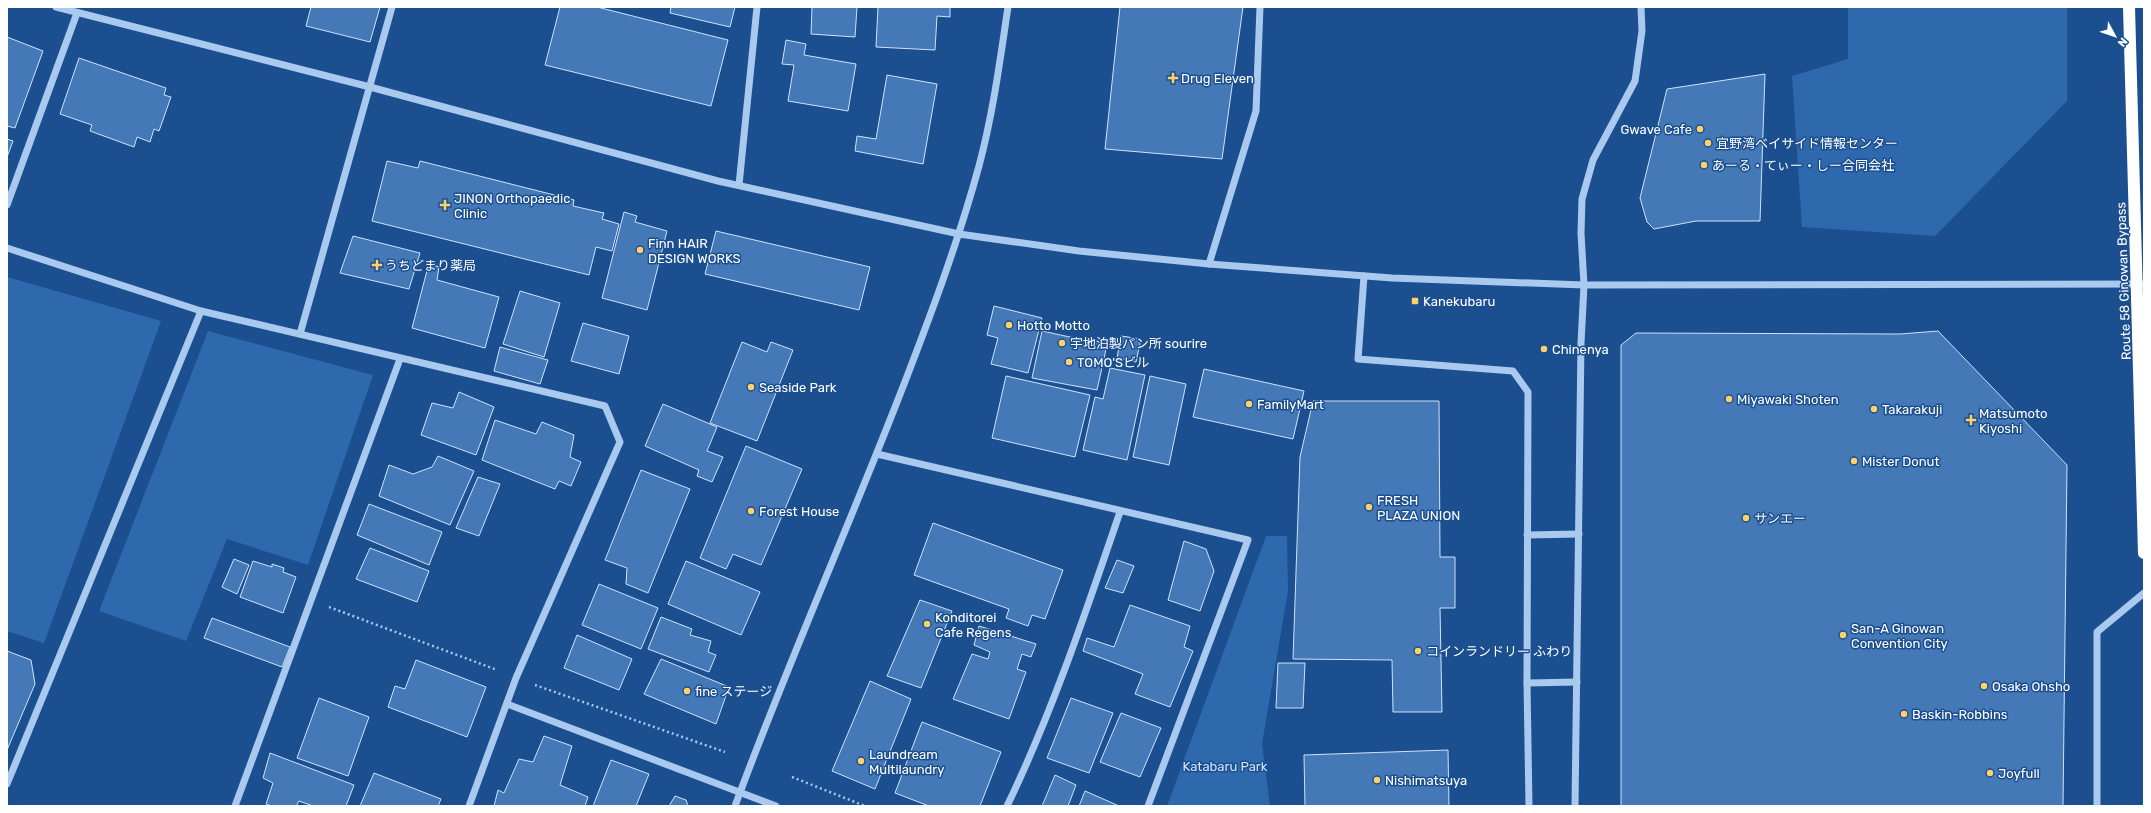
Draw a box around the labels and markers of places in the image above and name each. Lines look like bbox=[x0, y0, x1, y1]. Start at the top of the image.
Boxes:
place label: Drug Eleven bbox=[1181, 71, 1254, 87]
marker: Drug Eleven bbox=[1168, 73, 1178, 83]
place label: Gwave Cafe bbox=[1621, 122, 1692, 137]
marker: Gwave Cafe bbox=[1695, 124, 1705, 134]
place label: 宜野湾ベイサイド情報センター bbox=[1716, 136, 1898, 151]
marker: 宜野湾ベイサイド情報センター bbox=[1703, 138, 1713, 148]
place label: あーる・てぃー・しー合同会社 bbox=[1712, 158, 1894, 173]
marker: あーる・てぃー・しー合同会社 bbox=[1699, 160, 1709, 170]
place label: JINON Orthopaedic Clinic bbox=[454, 191, 570, 221]
marker: JINON Orthopaedic Clinic bbox=[439, 199, 451, 211]
place label: Finn HAIR DESIGN WORKS bbox=[648, 236, 741, 266]
marker: Finn HAIR DESIGN WORKS bbox=[635, 245, 645, 255]
place label: うちどまり薬局 bbox=[385, 258, 476, 273]
marker: うちどまり薬局 bbox=[372, 260, 382, 270]
place label: Kanekubaru bbox=[1423, 294, 1495, 309]
marker: Kanekubaru bbox=[1410, 296, 1420, 306]
place label: Hotto Motto bbox=[1017, 318, 1090, 333]
marker: Hotto Motto bbox=[1004, 320, 1014, 330]
place label: 宇地泊製パン所 sourire bbox=[1070, 336, 1207, 351]
marker: 宇地泊製パン所 sourire bbox=[1057, 338, 1067, 348]
place label: Chinenya bbox=[1552, 342, 1609, 357]
marker: Chinenya bbox=[1539, 344, 1549, 354]
place label: TOMO'Sビル bbox=[1077, 355, 1149, 370]
marker: TOMO'Sビル bbox=[1064, 357, 1074, 367]
place label: Seaside Park bbox=[759, 380, 837, 395]
marker: Seaside Park bbox=[746, 382, 756, 392]
place label: Miyawaki Shoten bbox=[1737, 392, 1839, 407]
marker: Miyawaki Shoten bbox=[1724, 394, 1734, 404]
place label: FamilyMart bbox=[1257, 397, 1324, 412]
marker: FamilyMart bbox=[1244, 399, 1254, 409]
place label: Takarakuji bbox=[1882, 402, 1942, 417]
marker: Takarakuji bbox=[1869, 404, 1879, 414]
place label: Matsumoto Kiyoshi bbox=[1979, 406, 2047, 436]
marker: Matsumoto Kiyoshi bbox=[1966, 415, 1976, 425]
place label: Mister Donut bbox=[1862, 454, 1940, 469]
marker: Mister Donut bbox=[1849, 456, 1859, 466]
place label: FRESH PLAZA UNION bbox=[1377, 493, 1460, 523]
marker: FRESH PLAZA UNION bbox=[1364, 502, 1374, 512]
place label: Forest House bbox=[759, 504, 839, 519]
marker: Forest House bbox=[746, 506, 756, 516]
place label: サンエー bbox=[1754, 511, 1806, 526]
marker: サンエー bbox=[1741, 513, 1751, 523]
place label: Konditorei Cafe Regens bbox=[935, 610, 1012, 641]
marker: Konditorei Cafe Regens bbox=[922, 619, 932, 629]
place label: San-A Ginowan Convention City bbox=[1851, 621, 1948, 651]
marker: San-A Ginowan Convention City bbox=[1838, 630, 1848, 640]
place label: コインランドリー ふわり bbox=[1426, 644, 1572, 659]
marker: コインランドリー ふわり bbox=[1413, 646, 1423, 656]
place label: Osaka Ohsho bbox=[1992, 679, 2070, 694]
marker: Osaka Ohsho bbox=[1979, 681, 1989, 691]
place label: fine ステージ bbox=[695, 684, 772, 699]
marker: fine ステージ bbox=[682, 686, 692, 696]
place label: Baskin-Robbins bbox=[1912, 707, 2008, 722]
marker: Baskin-Robbins bbox=[1899, 709, 1909, 719]
place label: Laundream Multilaundry bbox=[869, 747, 944, 777]
marker: Laundream Multilaundry bbox=[856, 756, 866, 766]
place label: Joyfull bbox=[1998, 766, 2040, 781]
marker: Joyfull bbox=[1985, 768, 1995, 778]
place label: Nishimatsuya bbox=[1385, 773, 1467, 788]
marker: Nishimatsuya bbox=[1372, 775, 1382, 785]

